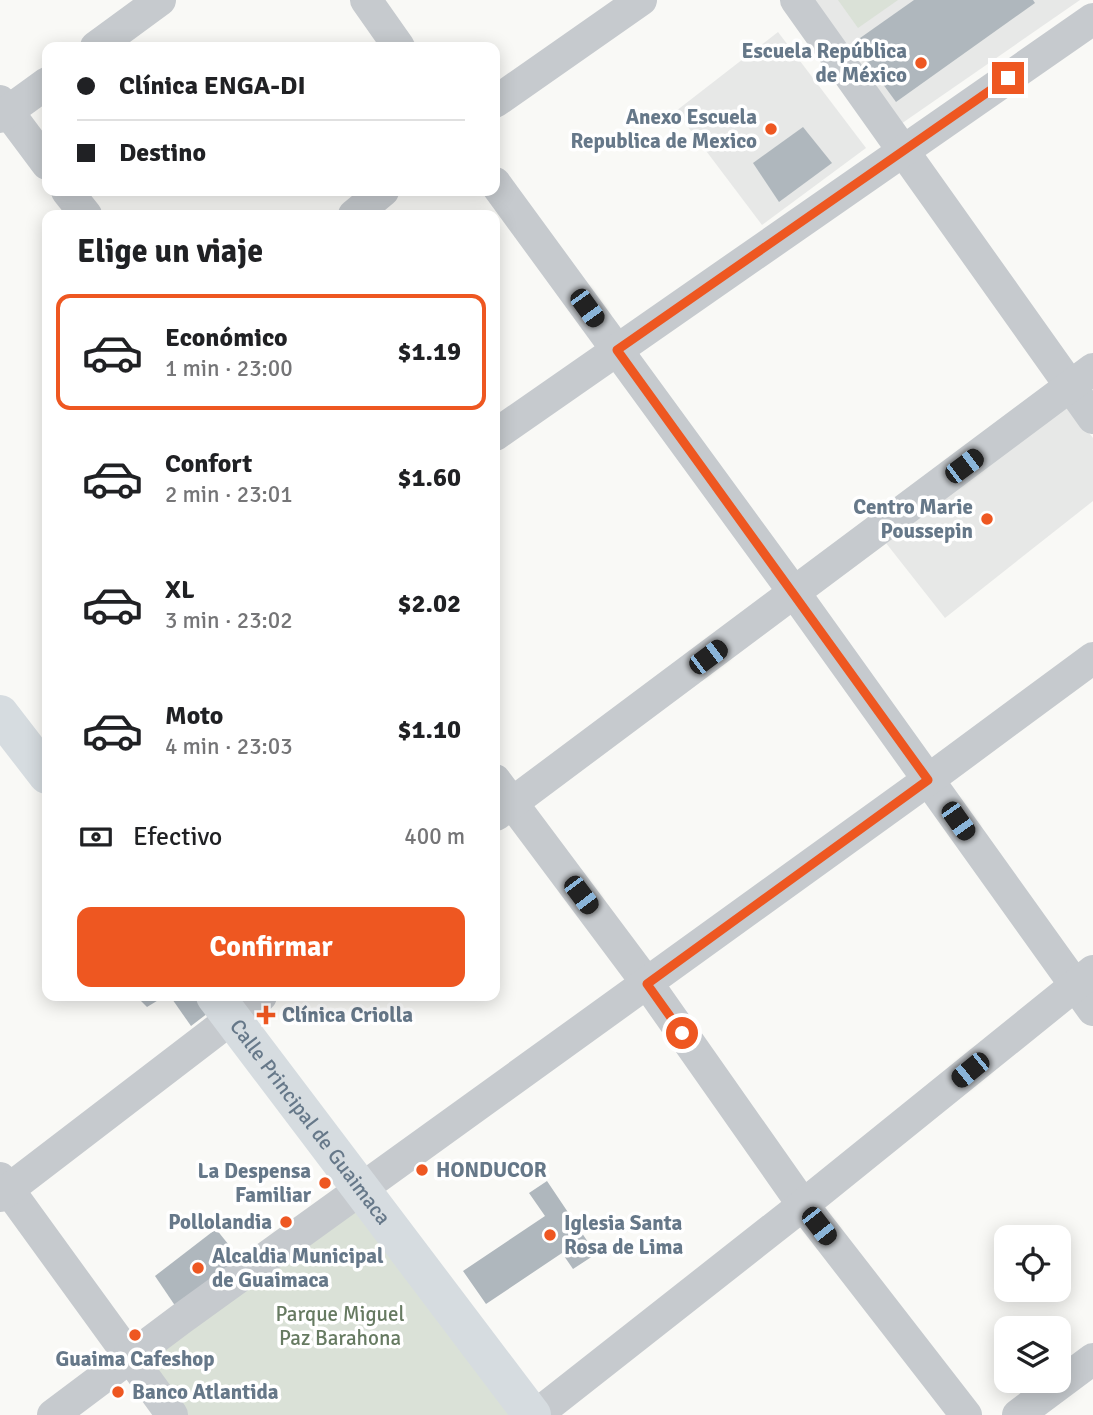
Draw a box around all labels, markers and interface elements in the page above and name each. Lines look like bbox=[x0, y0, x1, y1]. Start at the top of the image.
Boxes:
place label: Escuela República de México bbox=[741, 38, 907, 88]
marker: Escuela República de México bbox=[913, 55, 929, 71]
route end bbox=[992, 62, 1024, 94]
text: Clínica ENGA-DI bbox=[119, 70, 306, 102]
place label: Anexo Escuela Republica de Mexico bbox=[570, 104, 757, 154]
marker: Anexo Escuela Republica de Mexico bbox=[763, 121, 779, 137]
text: Destino bbox=[119, 137, 206, 169]
text: Elige un viaje bbox=[77, 232, 263, 271]
car bbox=[567, 285, 608, 331]
icon: car bbox=[81, 321, 144, 384]
text: Económico bbox=[165, 322, 288, 354]
text: $1.19 bbox=[397, 336, 461, 368]
text: 1 min · 23:00 bbox=[165, 354, 293, 383]
car bbox=[941, 445, 988, 487]
icon: car bbox=[81, 447, 144, 510]
text: Confort bbox=[165, 448, 252, 480]
text: $1.60 bbox=[397, 462, 461, 494]
text: 2 min · 23:01 bbox=[165, 480, 293, 509]
place label: Centro Marie Poussepin bbox=[853, 494, 973, 544]
marker: Centro Marie Poussepin bbox=[979, 511, 995, 527]
icon: car bbox=[81, 573, 144, 636]
text: XL bbox=[165, 574, 195, 606]
text: $2.02 bbox=[397, 588, 461, 620]
text: 3 min · 23:02 bbox=[165, 606, 293, 635]
car bbox=[685, 636, 732, 678]
icon: car bbox=[81, 699, 144, 762]
text: Moto bbox=[165, 700, 223, 732]
text: $1.10 bbox=[397, 714, 461, 746]
text: 4 min · 23:03 bbox=[165, 732, 293, 761]
car bbox=[938, 798, 979, 844]
icon: cash bbox=[77, 818, 115, 856]
text: Efectivo bbox=[133, 821, 222, 853]
text: 400 m bbox=[404, 822, 465, 851]
car bbox=[560, 872, 603, 918]
button: Confirmar bbox=[77, 907, 465, 987]
place label: Clínica Criolla bbox=[282, 1002, 413, 1028]
marker: Clínica Criolla bbox=[256, 1005, 276, 1025]
street label: Calle Principal de Guaimaca bbox=[224, 1014, 396, 1230]
route start bbox=[666, 1017, 698, 1049]
car bbox=[948, 1049, 993, 1091]
place label: HONDUCOR bbox=[436, 1157, 547, 1183]
place label: La Despensa Familiar bbox=[198, 1158, 312, 1208]
marker: HONDUCOR bbox=[414, 1162, 430, 1178]
marker: La Despensa Familiar bbox=[317, 1175, 333, 1191]
car bbox=[798, 1203, 841, 1249]
place label: Pollolandia bbox=[168, 1209, 272, 1235]
place label: Iglesia Santa Rosa de Lima bbox=[564, 1210, 684, 1260]
marker: Pollolandia bbox=[278, 1214, 294, 1230]
map controls bbox=[994, 1225, 1071, 1393]
button: locate bbox=[994, 1225, 1071, 1302]
marker: Iglesia Santa Rosa de Lima bbox=[542, 1227, 558, 1243]
place label: Alcaldia Municipal de Guaimaca bbox=[212, 1243, 384, 1293]
marker: Alcaldia Municipal de Guaimaca bbox=[190, 1260, 206, 1276]
park label: Parque Miguel Paz Barahona bbox=[275, 1301, 405, 1351]
button: layers bbox=[994, 1316, 1071, 1393]
marker: Guaima Cafeshop bbox=[127, 1327, 143, 1343]
place label: Guaima Cafeshop bbox=[55, 1346, 215, 1372]
place label: Banco Atlantida bbox=[132, 1379, 279, 1405]
marker: Banco Atlantida bbox=[110, 1384, 126, 1400]

